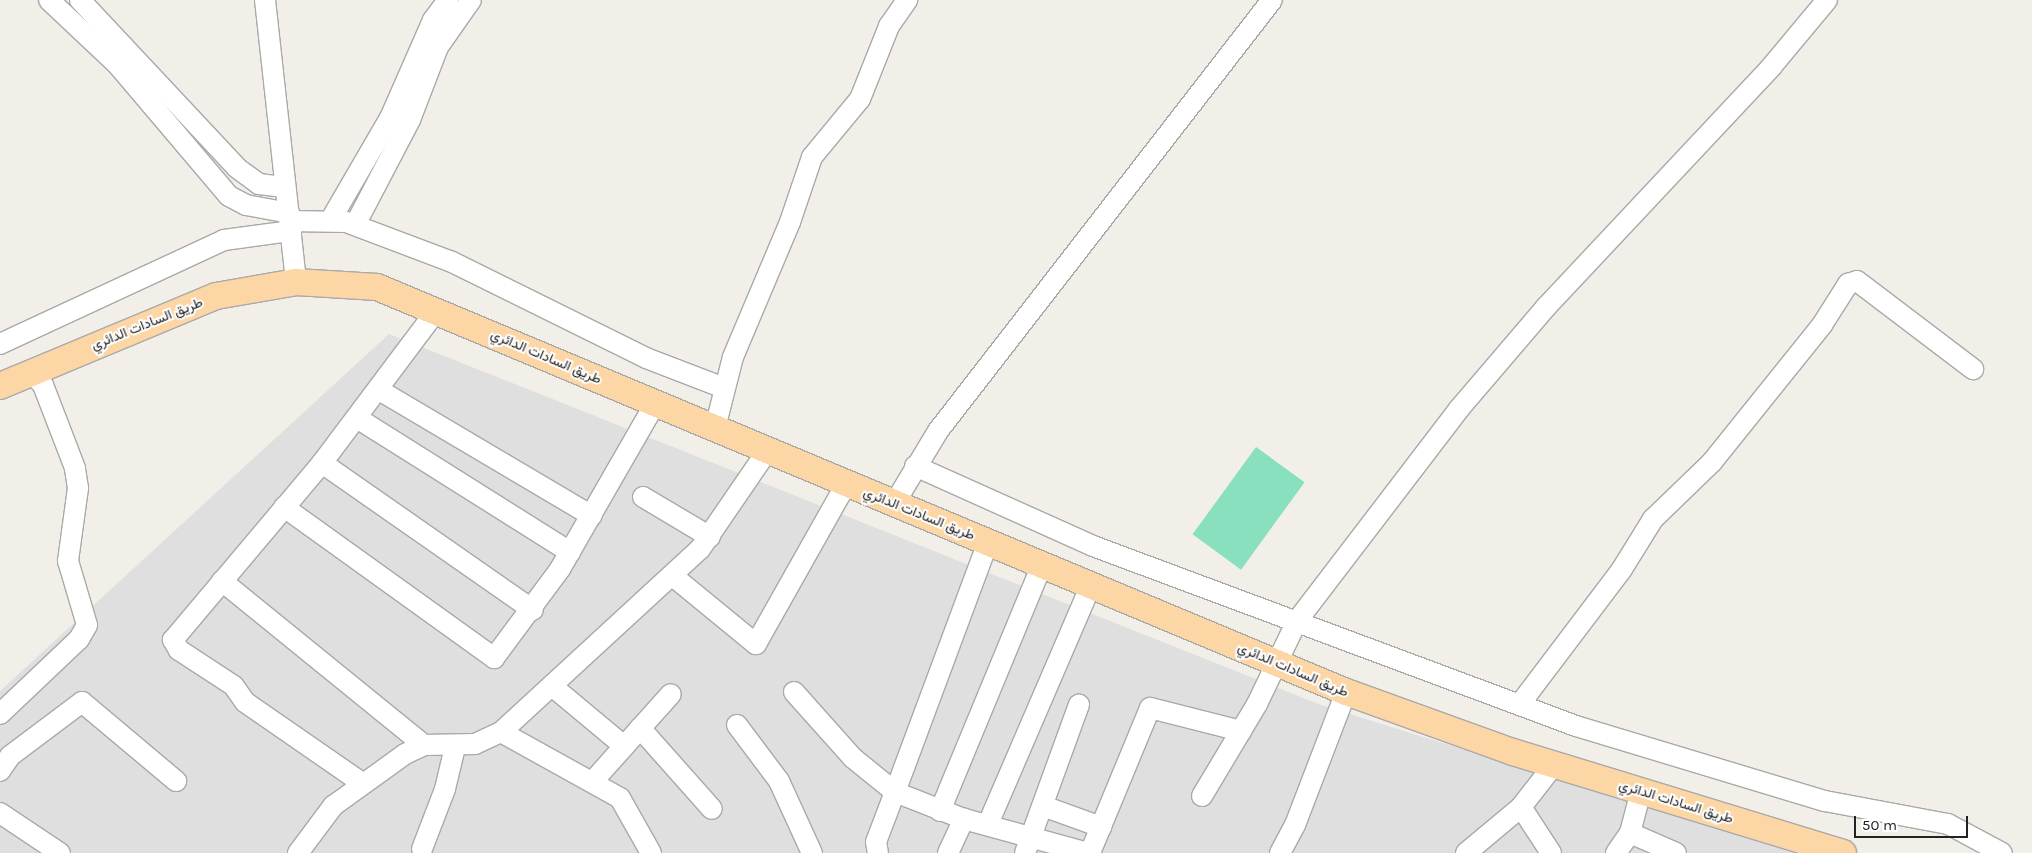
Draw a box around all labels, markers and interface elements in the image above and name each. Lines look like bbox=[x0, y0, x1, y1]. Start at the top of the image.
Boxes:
street label: طريق السادات الدائري bbox=[89, 294, 205, 354]
street label: طريق السادات الدائري bbox=[488, 326, 604, 388]
street label: طريق السادات الدائري bbox=[861, 484, 977, 544]
street label: طريق السادات الدائري bbox=[1235, 639, 1351, 701]
street label: طريق السادات الدائري bbox=[1617, 777, 1735, 827]
scale bar bbox=[1857, 806, 1971, 838]
text: 50 m bbox=[1862, 816, 1897, 834]

